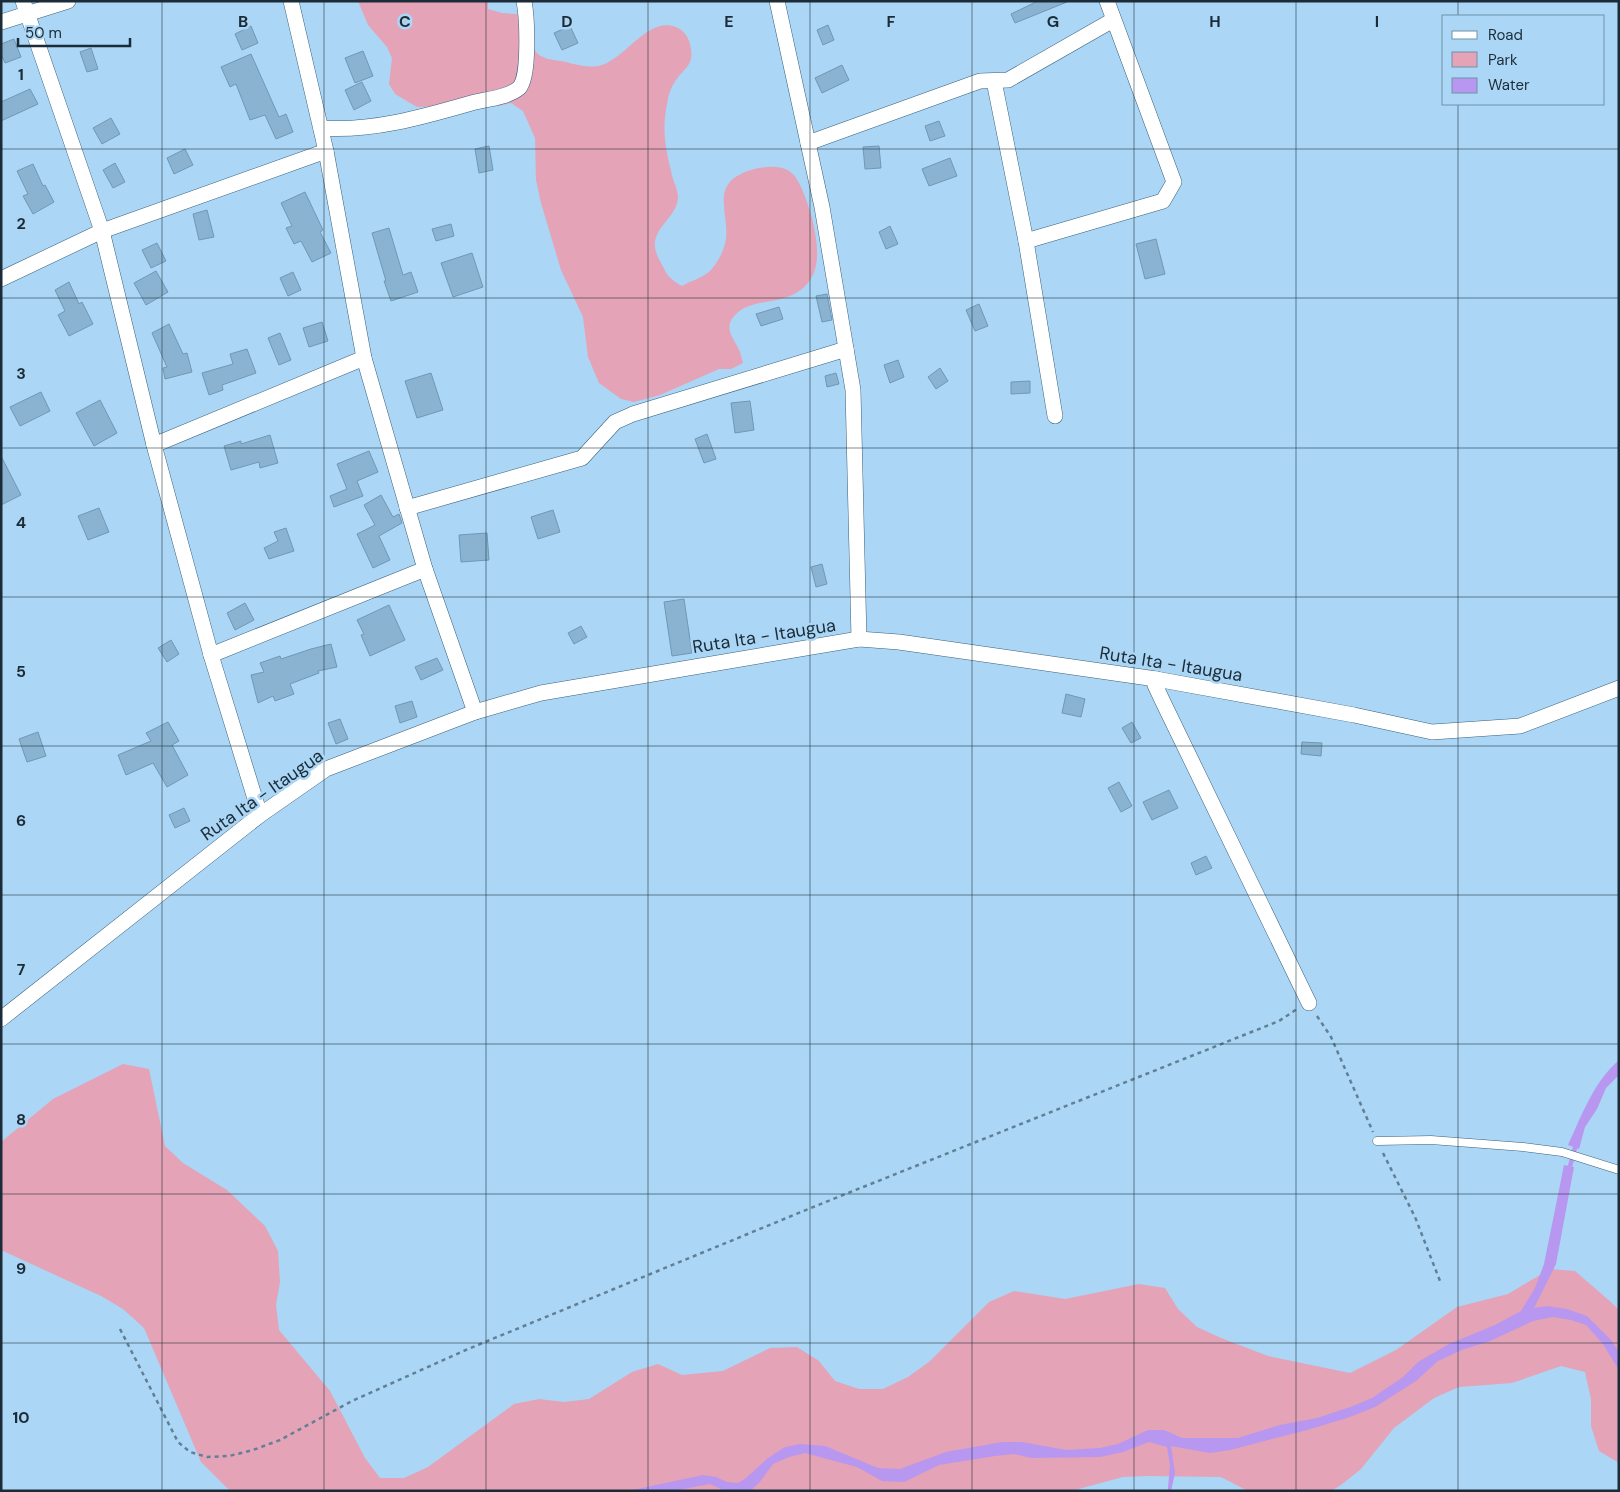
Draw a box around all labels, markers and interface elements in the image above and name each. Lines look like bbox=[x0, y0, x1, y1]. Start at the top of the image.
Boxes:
text: B bbox=[238, 11, 248, 32]
text: C bbox=[399, 11, 411, 32]
text: D bbox=[561, 11, 573, 32]
text: E bbox=[724, 11, 734, 32]
text: F bbox=[887, 11, 896, 32]
text: G bbox=[1047, 11, 1059, 32]
text: H bbox=[1209, 11, 1221, 32]
text: I bbox=[1375, 11, 1379, 32]
scale bar bbox=[18, 15, 130, 47]
legend bbox=[1442, 15, 1605, 105]
text: 50 m bbox=[25, 23, 62, 43]
text: Road bbox=[1488, 25, 1523, 45]
text: Park bbox=[1488, 50, 1518, 70]
text: 1 bbox=[18, 64, 24, 85]
text: Water bbox=[1488, 75, 1530, 95]
text: 2 bbox=[16, 213, 26, 234]
text: 3 bbox=[16, 363, 26, 384]
text: 4 bbox=[16, 512, 26, 533]
street label: Ruta Ita - Itaugua bbox=[691, 613, 837, 659]
street label: Ruta Ita - Itaugua bbox=[1098, 641, 1244, 687]
text: 5 bbox=[16, 661, 26, 682]
street label: Ruta Ita - Itaugua bbox=[196, 744, 328, 846]
text: 6 bbox=[16, 810, 26, 831]
text: 7 bbox=[17, 959, 26, 980]
text: 8 bbox=[16, 1109, 26, 1130]
text: 9 bbox=[16, 1258, 26, 1279]
text: 10 bbox=[12, 1407, 30, 1428]

